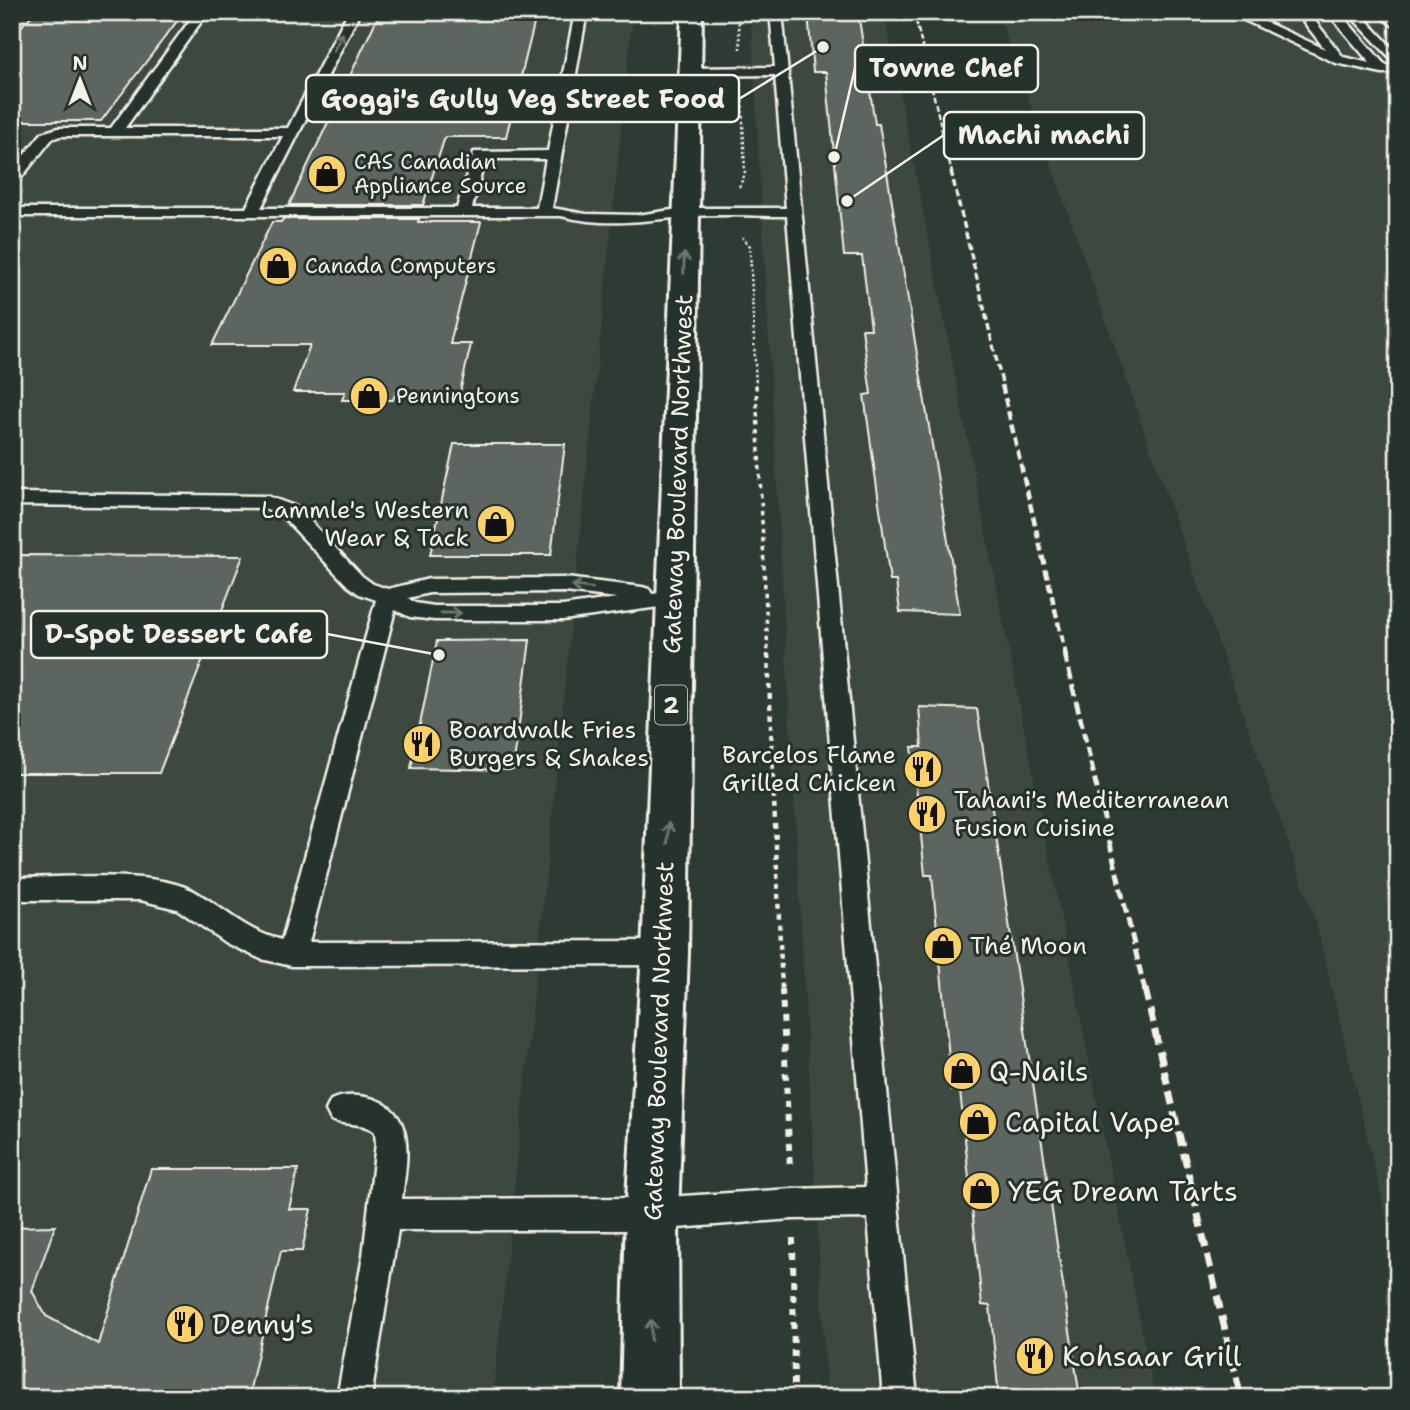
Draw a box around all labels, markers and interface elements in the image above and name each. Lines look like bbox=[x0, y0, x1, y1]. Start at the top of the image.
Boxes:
one-way arrow bbox=[332, 33, 346, 53]
callout: Towne Chef bbox=[855, 45, 1038, 92]
north arrow bbox=[46, 46, 116, 116]
text: Towne Chef bbox=[869, 50, 1024, 85]
text: N bbox=[72, 51, 88, 76]
callout: Goggi's Gully Veg Street Food bbox=[306, 75, 739, 122]
text: Goggi's Gully Veg Street Food bbox=[321, 81, 725, 116]
callout: Machi machi bbox=[944, 112, 1144, 159]
text: Machi machi bbox=[958, 117, 1130, 152]
place label: CAS Canadian Appliance Source bbox=[354, 148, 527, 200]
shop icon: CAS Canadian Appliance Source bbox=[306, 153, 348, 195]
shop icon: Canada Computers bbox=[257, 245, 299, 287]
one-way arrow bbox=[678, 251, 691, 274]
place label: Canada Computers bbox=[305, 252, 496, 280]
street label: Gateway Boulevard Northwest bbox=[656, 294, 700, 654]
shop icon: Penningtons bbox=[348, 375, 390, 417]
place label: Penningtons bbox=[396, 382, 520, 410]
place label: Lammle's Western Wear & Tack bbox=[261, 494, 469, 554]
shop icon: Lammle's Western Wear & Tack bbox=[475, 503, 517, 545]
one-way arrow bbox=[572, 580, 594, 593]
one-way arrow bbox=[440, 606, 463, 620]
callout: D-Spot Dessert Cafe bbox=[31, 611, 327, 658]
text: D-Spot Dessert Cafe bbox=[45, 616, 313, 651]
road number: 2 bbox=[655, 685, 687, 724]
place label: Boardwalk Fries Burgers & Shakes bbox=[449, 714, 649, 774]
restaurant icon: Boardwalk Fries Burgers & Shakes bbox=[401, 723, 443, 765]
place label: Barcelos Flame Grilled Chicken bbox=[722, 739, 896, 799]
restaurant icon: Barcelos Flame Grilled Chicken bbox=[902, 748, 944, 790]
place label: Tahani's Mediterranean Fusion Cuisine bbox=[954, 784, 1229, 844]
restaurant icon: Tahani's Mediterranean Fusion Cuisine bbox=[906, 793, 948, 835]
one-way arrow bbox=[661, 822, 675, 845]
street label: Gateway Boulevard Northwest bbox=[637, 861, 681, 1221]
shop icon: Thé Moon bbox=[922, 925, 964, 967]
place label: Thé Moon bbox=[970, 930, 1087, 962]
shop icon: Q-Nails bbox=[941, 1050, 983, 1092]
place label: Q-Nails bbox=[989, 1052, 1089, 1090]
shop icon: Capital Vape bbox=[957, 1101, 999, 1143]
place label: Capital Vape bbox=[1005, 1103, 1175, 1141]
shop icon: YEG Dream Tarts bbox=[960, 1170, 1002, 1212]
place label: YEG Dream Tarts bbox=[1008, 1172, 1238, 1210]
restaurant icon: Denny's bbox=[164, 1303, 206, 1345]
place label: Denny's bbox=[212, 1305, 314, 1343]
one-way arrow bbox=[644, 1318, 658, 1341]
restaurant icon: Kohsaar Grill bbox=[1014, 1335, 1056, 1377]
place label: Kohsaar Grill bbox=[1062, 1337, 1242, 1375]

